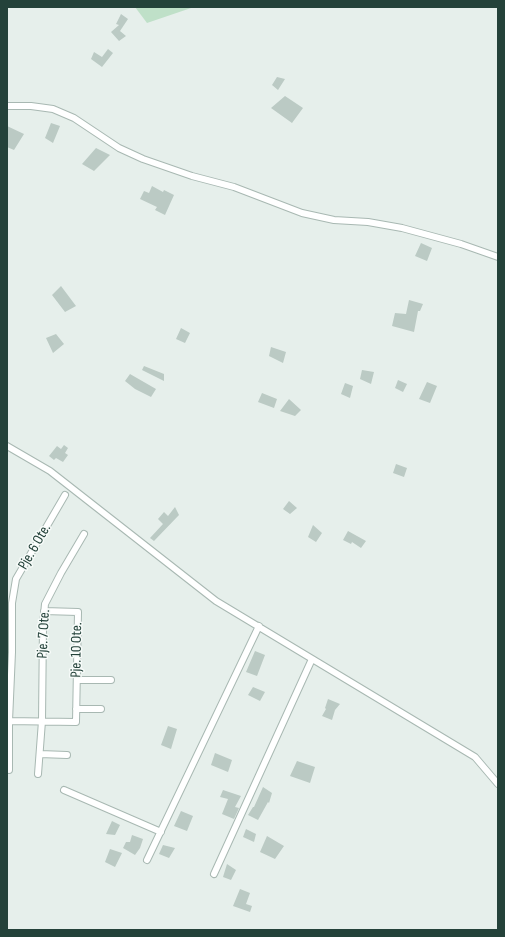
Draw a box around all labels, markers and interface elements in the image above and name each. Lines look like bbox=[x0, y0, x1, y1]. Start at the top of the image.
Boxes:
street label: Pje. 6 Ote. bbox=[15, 521, 55, 573]
street label: Pje. 7 Ote. bbox=[34, 609, 54, 659]
street label: Pje. 10 Ote. bbox=[68, 622, 86, 678]

